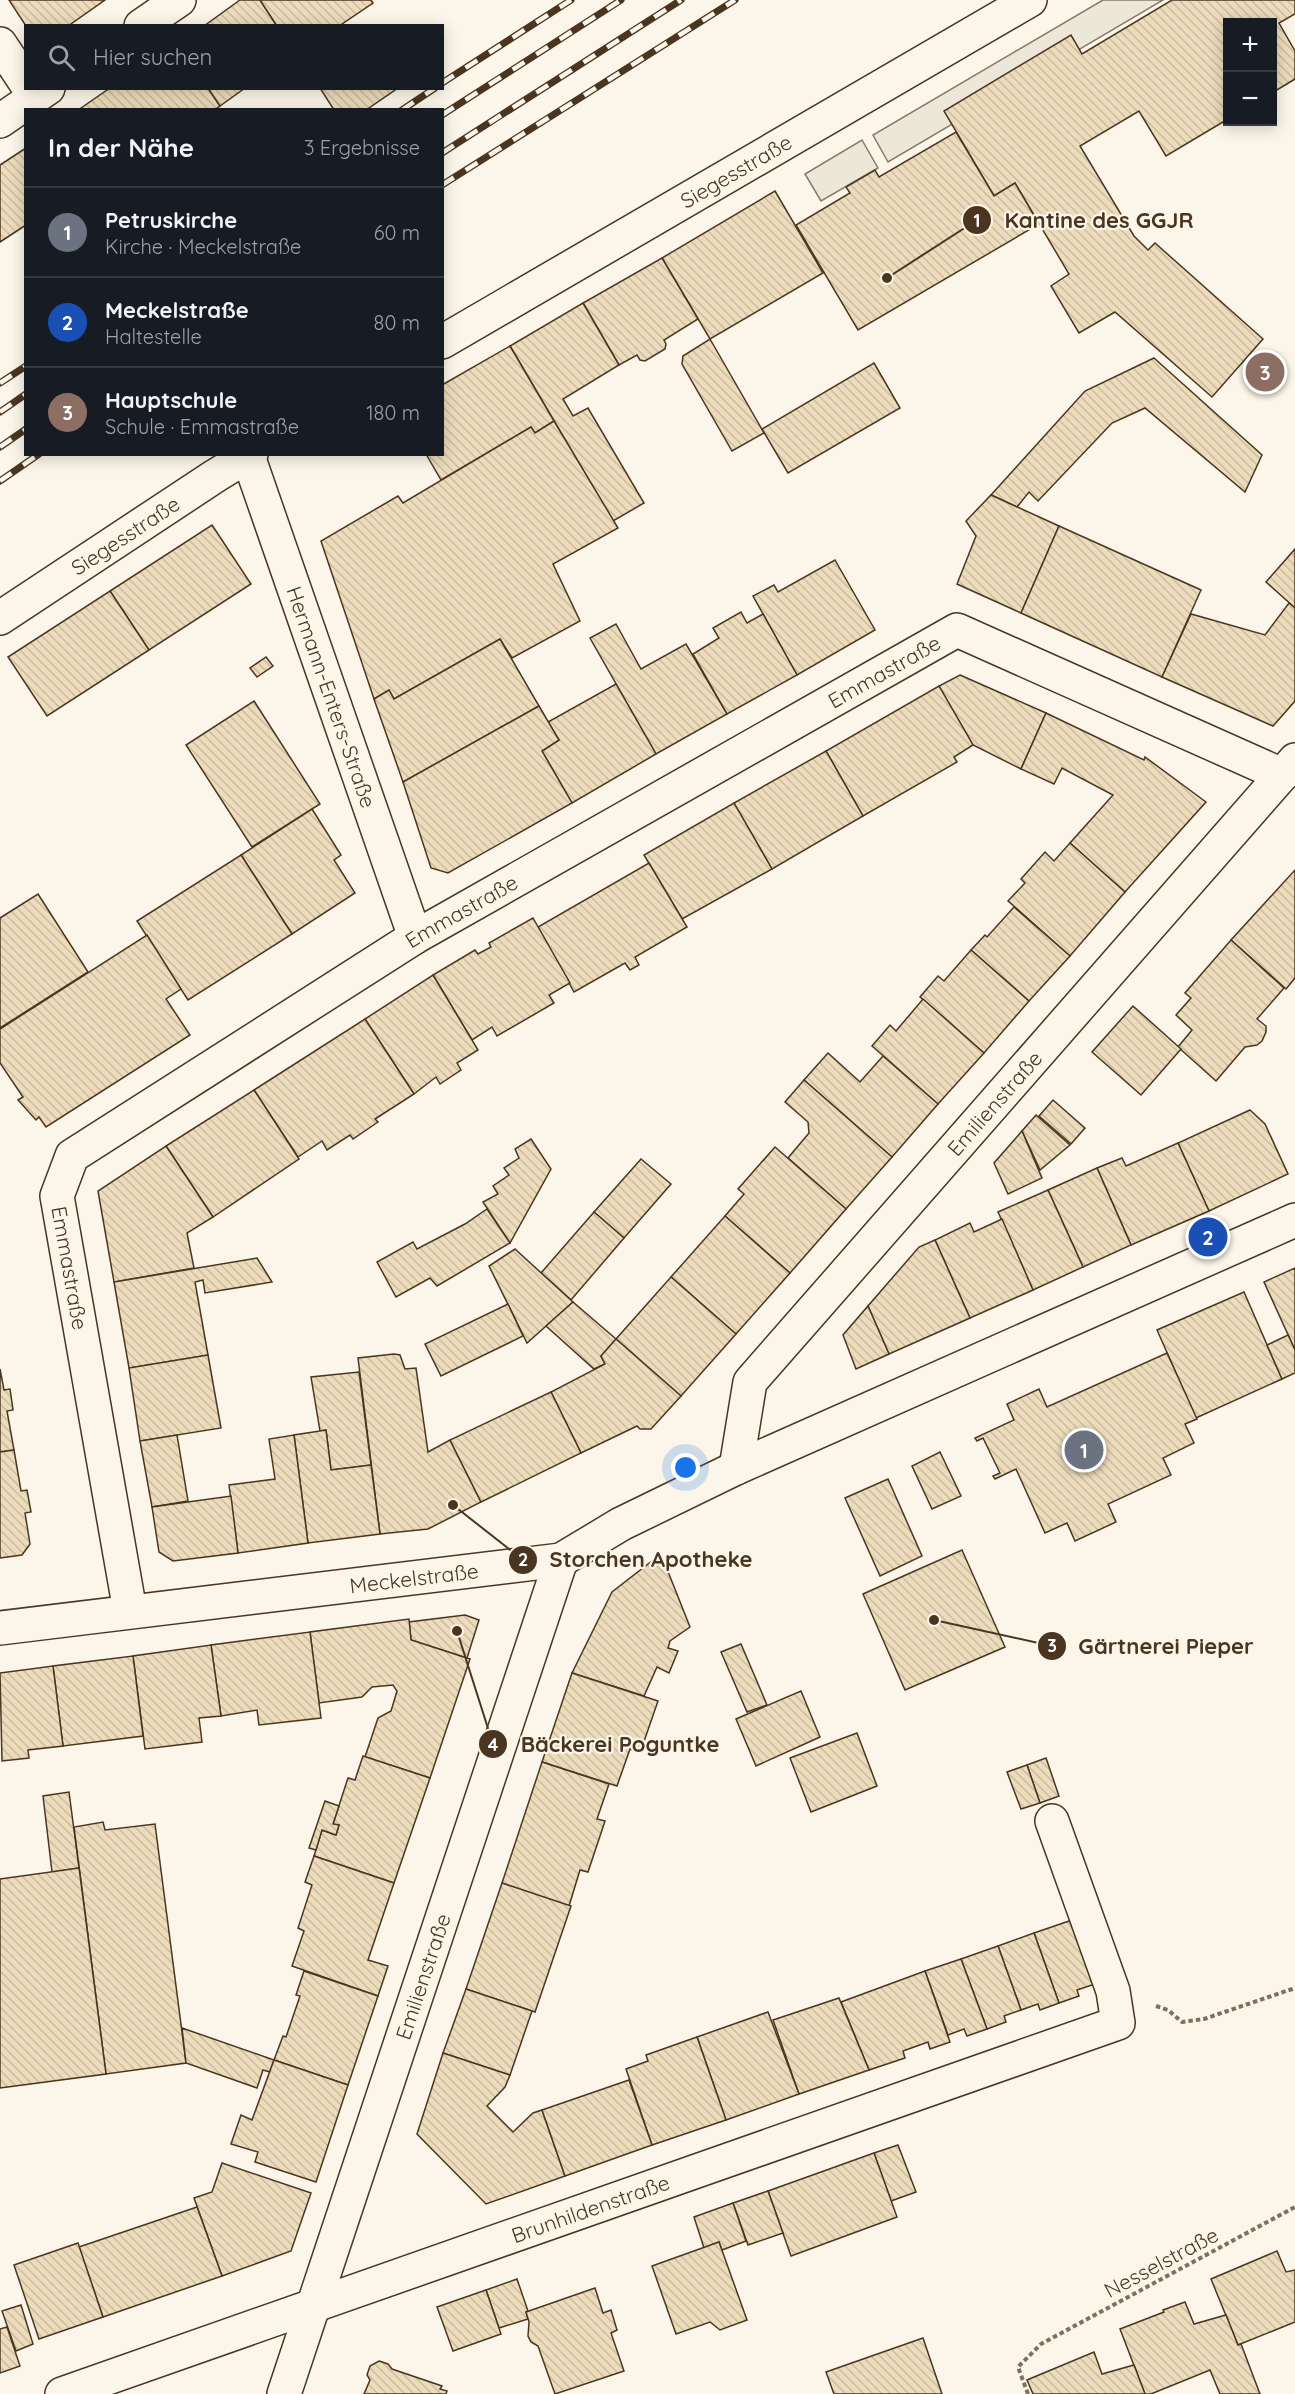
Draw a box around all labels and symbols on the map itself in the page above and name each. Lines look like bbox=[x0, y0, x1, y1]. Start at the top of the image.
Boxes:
street label: Siegesstraße bbox=[675, 128, 796, 214]
callout: Kantine des GGJR bbox=[962, 200, 1206, 240]
text: Kantine des GGJR bbox=[1004, 206, 1194, 234]
text: 1 bbox=[973, 209, 981, 232]
pin: 3 bbox=[1246, 350, 1284, 394]
street label: Siegesstraße bbox=[66, 490, 184, 581]
street label: Hermann-Enters-Straße bbox=[281, 583, 382, 811]
street label: Emmastraße bbox=[823, 629, 945, 714]
street label: Emmastraße bbox=[400, 869, 522, 953]
street label: Emilienstraße bbox=[941, 1045, 1047, 1161]
street label: Emmastraße bbox=[46, 1204, 94, 1332]
pin: 2 bbox=[1188, 1214, 1228, 1260]
pin: 1 bbox=[1064, 1428, 1104, 1472]
your location bbox=[671, 1453, 700, 1482]
callout: Storchen Apotheke bbox=[508, 1540, 765, 1580]
text: Storchen Apotheke bbox=[550, 1545, 752, 1573]
text: 2 bbox=[518, 1548, 528, 1571]
street label: Meckelstraße bbox=[348, 1557, 480, 1599]
callout: Gärtnerei Pieper bbox=[1037, 1626, 1266, 1666]
text: Gärtnerei Pieper bbox=[1078, 1632, 1254, 1660]
text: 3 bbox=[1047, 1634, 1057, 1657]
callout: Bäckerei Poguntke bbox=[478, 1724, 731, 1764]
text: Bäckerei Poguntke bbox=[521, 1730, 719, 1758]
text: 4 bbox=[488, 1733, 499, 1756]
street label: Emilienstraße bbox=[390, 1910, 456, 2043]
street label: Brunhildenstraße bbox=[508, 2169, 673, 2248]
street label: Nesselstraße bbox=[1099, 2221, 1223, 2303]

